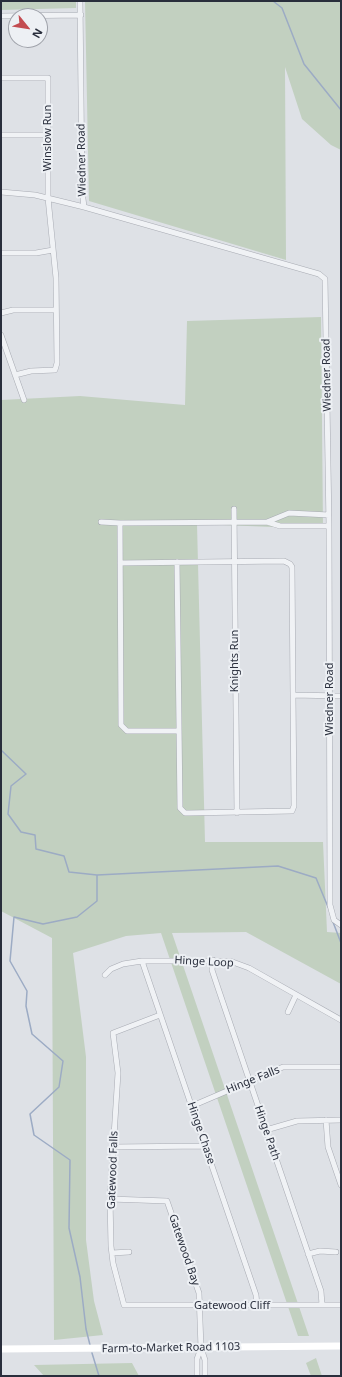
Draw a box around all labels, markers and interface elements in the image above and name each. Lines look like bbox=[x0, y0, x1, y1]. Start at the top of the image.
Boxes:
north arrow bbox=[8, 8, 48, 48]
text: N bbox=[29, 26, 47, 41]
street label: Winslow Run bbox=[41, 105, 55, 171]
street label: Wiedner Road bbox=[75, 123, 89, 197]
street label: Wiedner Road bbox=[320, 338, 334, 412]
street label: Knights Run bbox=[228, 630, 242, 692]
street label: Wiedner Road bbox=[323, 663, 337, 735]
street label: Hinge Loop bbox=[174, 954, 234, 970]
street label: Hinge Falls bbox=[224, 1063, 282, 1097]
street label: Hinge Chase bbox=[184, 1100, 218, 1166]
street label: Hinge Path bbox=[251, 1104, 283, 1162]
street label: Gatewood Falls bbox=[105, 1131, 121, 1209]
street label: Gatewood Bay bbox=[166, 1213, 202, 1287]
street label: Gatewood Cliff bbox=[194, 1299, 270, 1313]
street label: Farm-to-Market Road 1103 bbox=[102, 1340, 240, 1356]

